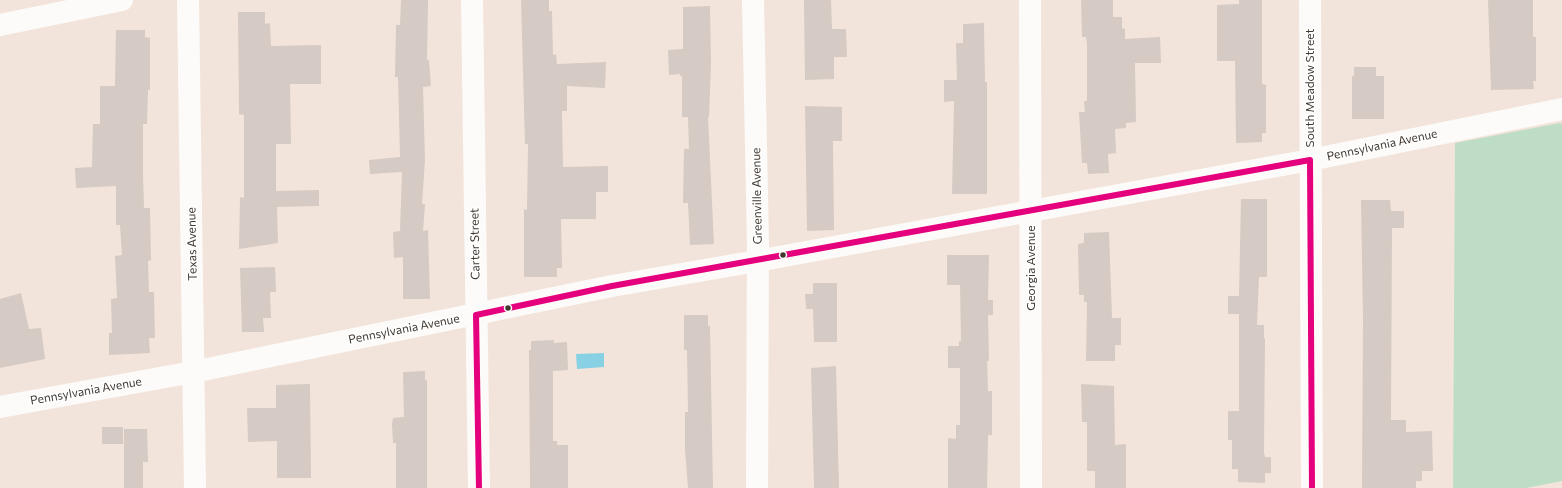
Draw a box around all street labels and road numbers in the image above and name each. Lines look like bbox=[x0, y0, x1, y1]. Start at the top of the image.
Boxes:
street label: South Meadow Street bbox=[1303, 29, 1317, 147]
street label: Pennsylvania Avenue bbox=[1325, 126, 1439, 164]
street label: Greenville Avenue bbox=[749, 148, 765, 244]
street label: Texas Avenue bbox=[184, 207, 200, 281]
street label: Carter Street bbox=[467, 208, 483, 280]
street label: Georgia Avenue bbox=[1024, 225, 1038, 311]
street label: Pennsylvania Avenue bbox=[347, 311, 461, 347]
street label: Pennsylvania Avenue bbox=[29, 374, 143, 408]

